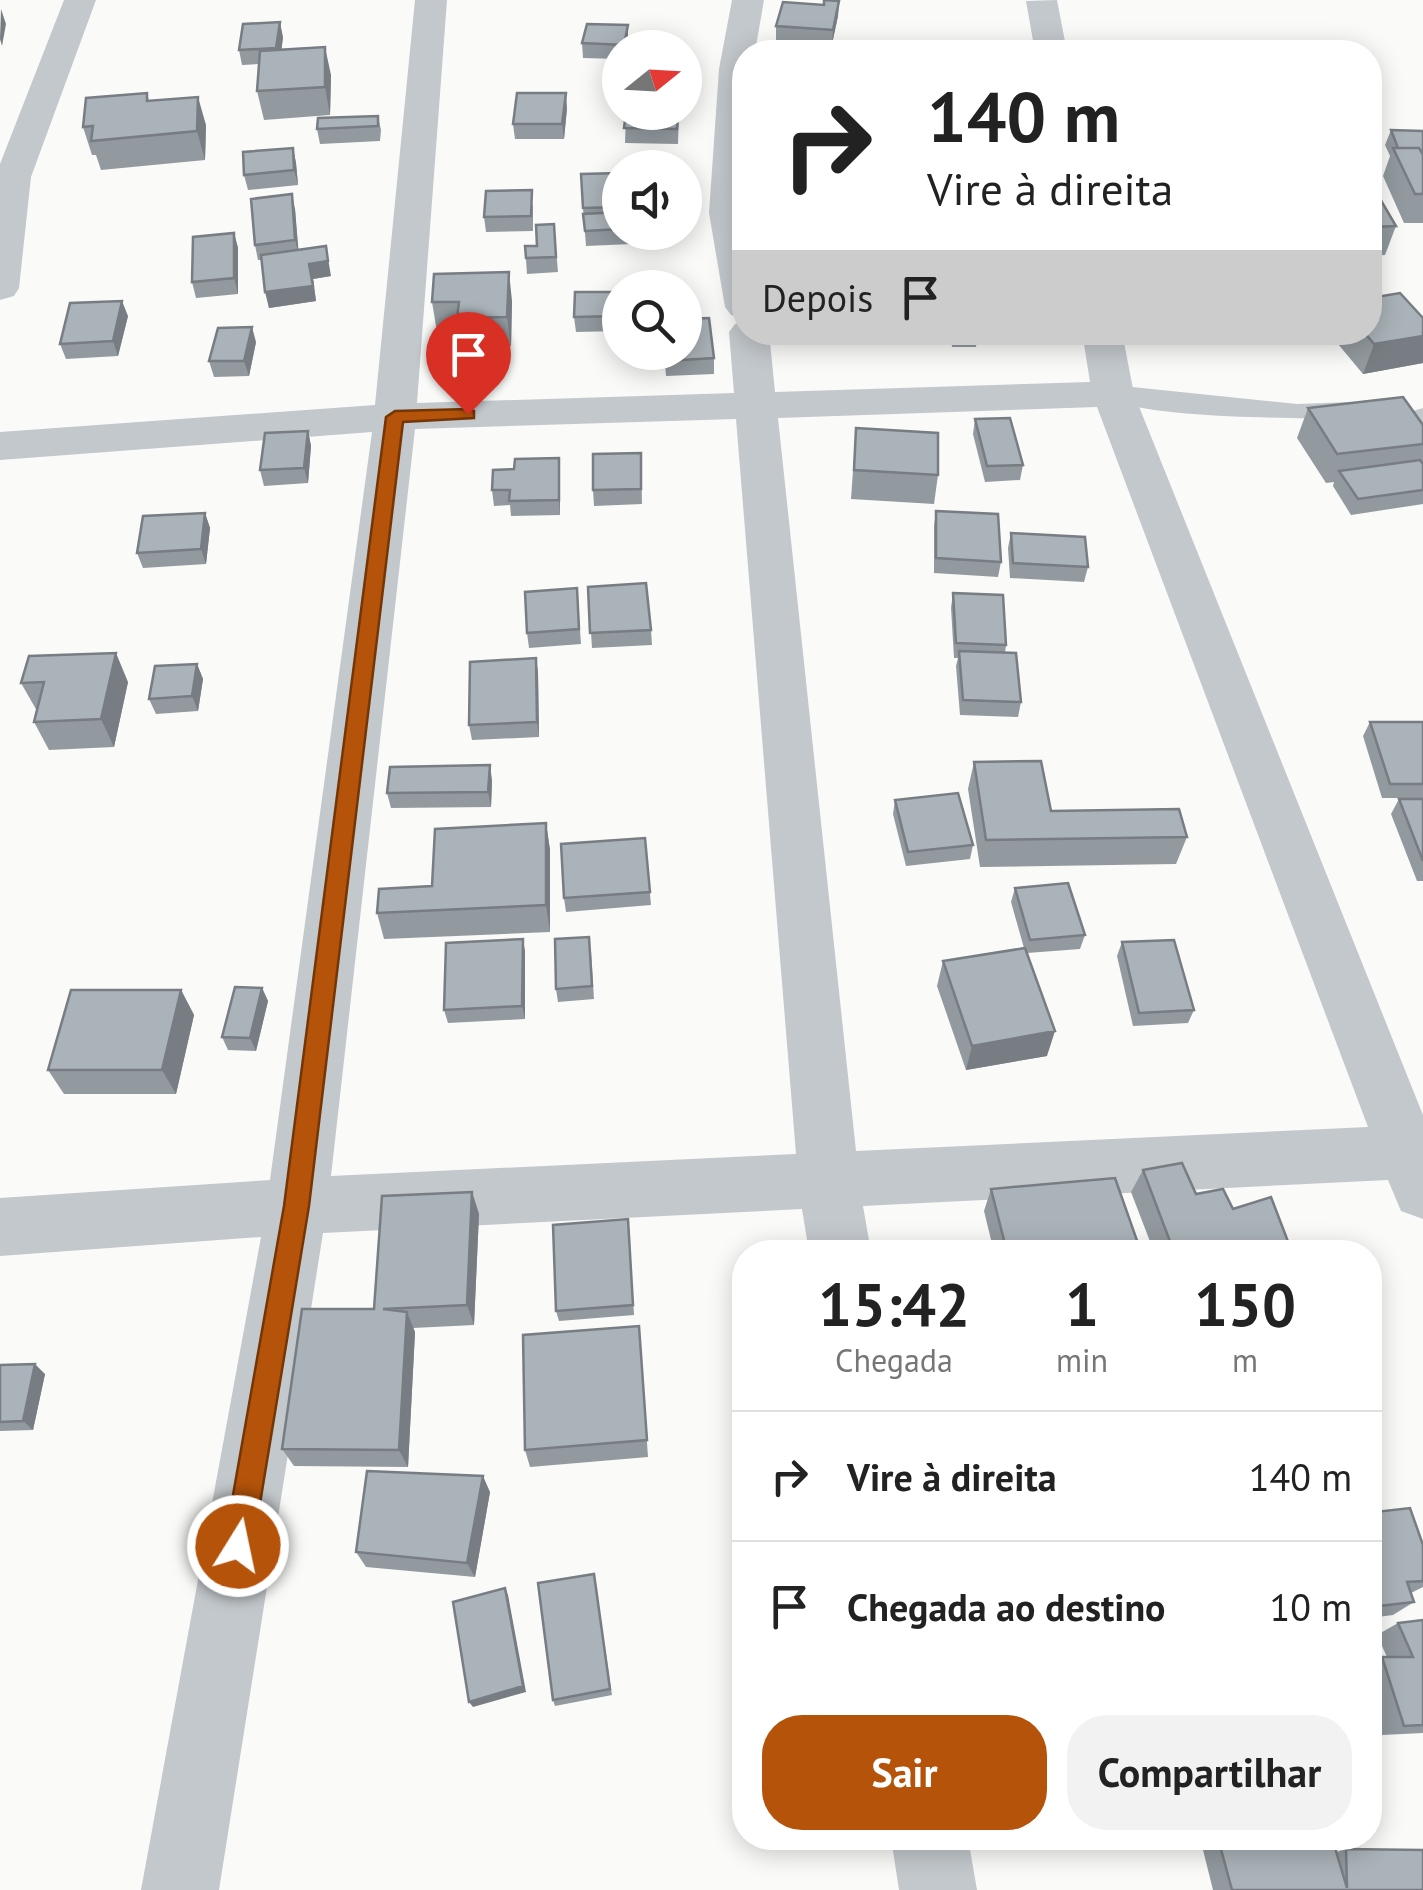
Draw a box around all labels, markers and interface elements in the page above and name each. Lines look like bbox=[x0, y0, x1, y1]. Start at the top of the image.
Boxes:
north arrow bbox=[602, 30, 702, 130]
map controls bbox=[602, 30, 702, 370]
text: 140 m bbox=[927, 71, 1120, 161]
icon: right bbox=[762, 80, 892, 210]
button: sound bbox=[602, 150, 702, 250]
text: Vire à direita bbox=[927, 159, 1173, 217]
button: search bbox=[602, 270, 702, 370]
icon: arrive bbox=[893, 270, 948, 325]
text: Depois bbox=[762, 273, 873, 322]
pin bbox=[426, 312, 511, 415]
icon: arrive bbox=[441, 327, 496, 382]
text: 15:42 bbox=[818, 1265, 970, 1343]
text: 1 bbox=[1065, 1265, 1099, 1343]
text: 150 bbox=[1194, 1265, 1296, 1343]
text: Chegada bbox=[835, 1339, 953, 1381]
text: min bbox=[1056, 1339, 1108, 1381]
text: m bbox=[1232, 1339, 1258, 1381]
icon: right bbox=[762, 1449, 817, 1504]
text: Vire à direita bbox=[847, 1452, 1057, 1501]
text: 140 m bbox=[1249, 1452, 1352, 1501]
position arrow bbox=[186, 1494, 290, 1598]
icon: arrive bbox=[762, 1579, 817, 1634]
text: Chegada ao destino bbox=[847, 1582, 1166, 1631]
text: 10 m bbox=[1270, 1582, 1352, 1631]
button: Sair bbox=[762, 1715, 1047, 1830]
button: Compartilhar bbox=[1067, 1715, 1352, 1830]

